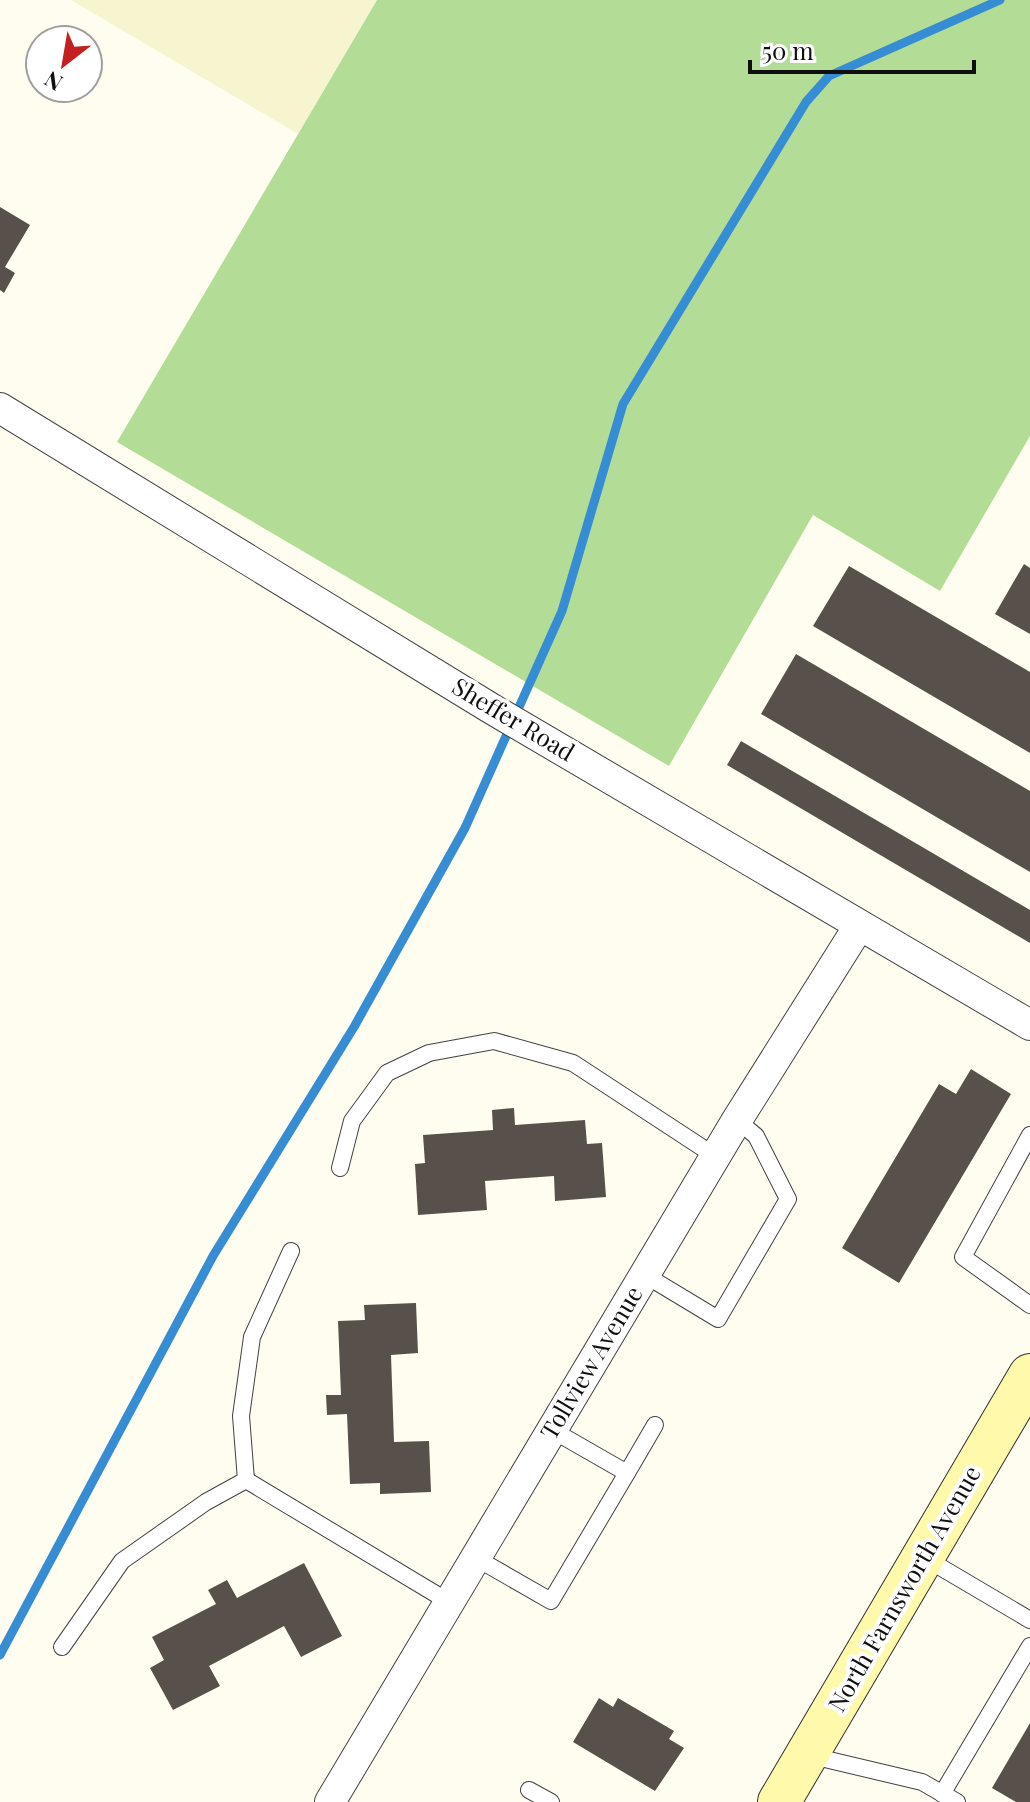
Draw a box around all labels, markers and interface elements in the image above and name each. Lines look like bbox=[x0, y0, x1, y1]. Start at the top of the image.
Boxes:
north arrow bbox=[24, 24, 104, 104]
scale bar bbox=[750, 24, 974, 74]
text: 50 m bbox=[762, 34, 814, 66]
text: N bbox=[39, 65, 68, 99]
street label: Sheffer Road bbox=[447, 669, 581, 767]
street label: Tollview Avenue bbox=[532, 1279, 649, 1445]
street label: North Farnsworth Avenue bbox=[820, 1459, 987, 1717]

